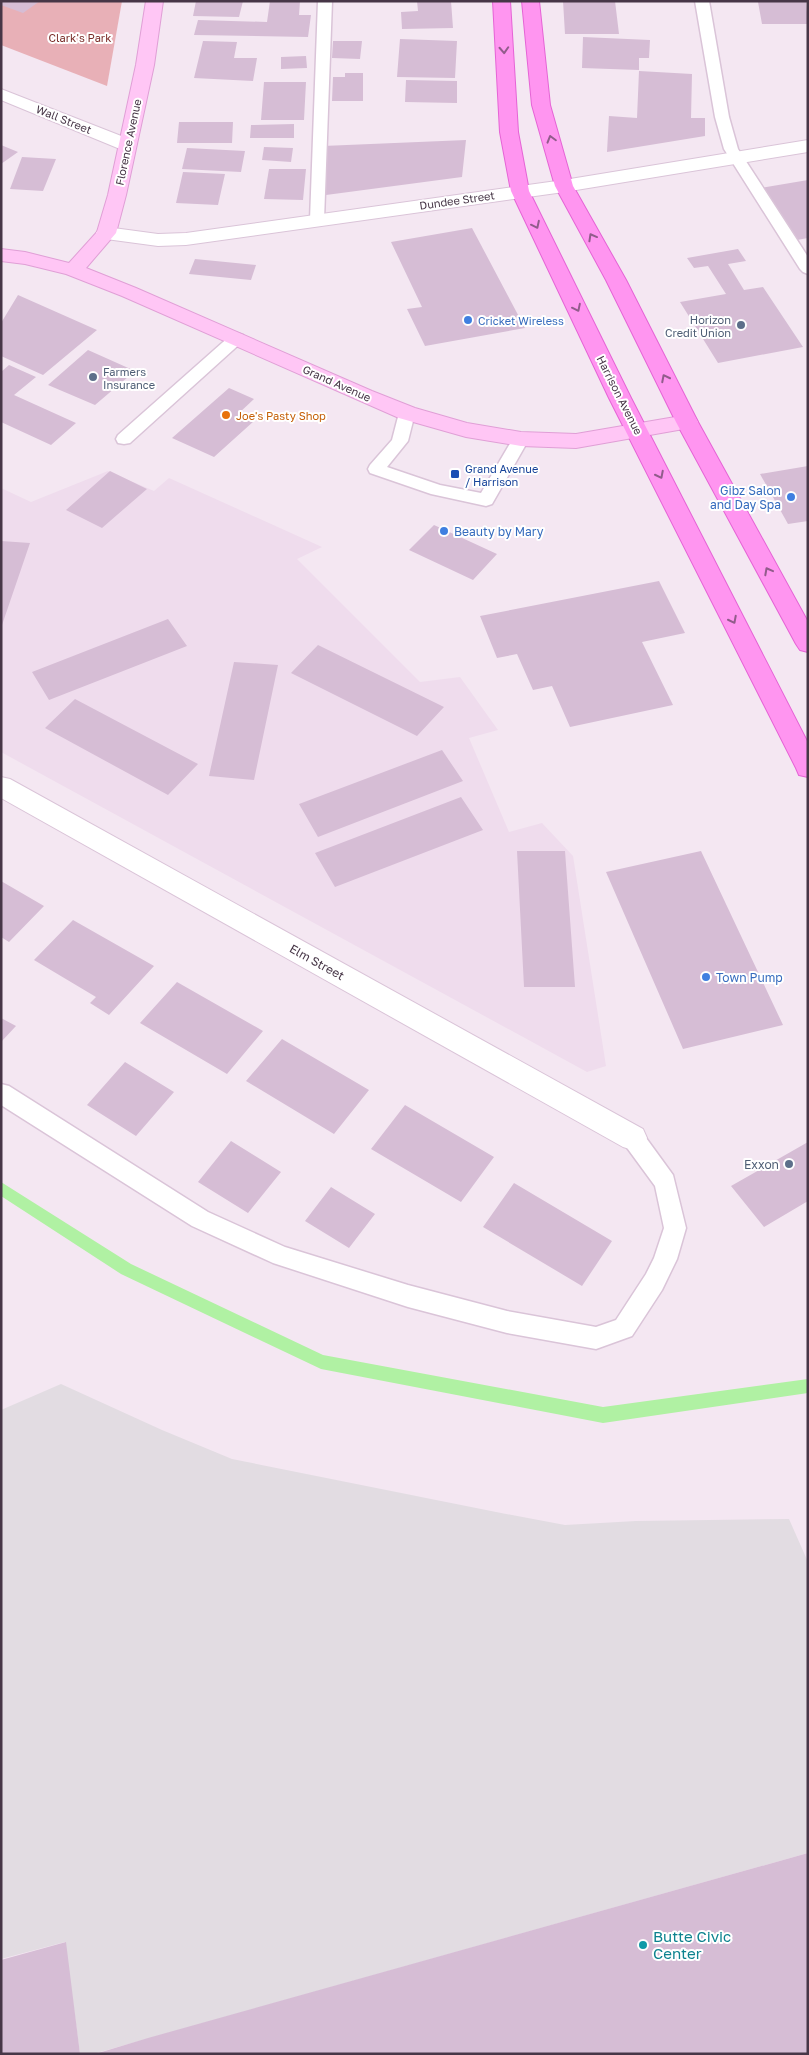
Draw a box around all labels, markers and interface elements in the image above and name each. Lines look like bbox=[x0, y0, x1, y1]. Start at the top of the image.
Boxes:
park label: Clark's Park bbox=[49, 31, 111, 44]
one-way arrow bbox=[498, 46, 509, 54]
street label: Florence Avenue bbox=[113, 98, 143, 186]
street label: Wall Street bbox=[34, 102, 94, 136]
one-way arrow bbox=[546, 135, 556, 143]
street label: Dundee Street bbox=[418, 188, 496, 212]
one-way arrow bbox=[530, 220, 541, 229]
one-way arrow bbox=[589, 233, 599, 242]
one-way arrow bbox=[570, 303, 581, 312]
place label: Horizon Credit Union bbox=[665, 313, 731, 339]
marker: Cricket Wireless bbox=[462, 314, 474, 326]
place label: Cricket Wireless bbox=[478, 314, 564, 327]
marker: Horizon Credit Union bbox=[735, 319, 747, 331]
street label: Harrison Avenue bbox=[594, 353, 646, 437]
street label: Grand Avenue bbox=[301, 362, 373, 404]
place label: Farmers Insurance bbox=[103, 365, 155, 391]
marker: Farmers Insurance bbox=[87, 371, 99, 383]
one-way arrow bbox=[661, 375, 671, 384]
marker: Joe's Pasty Shop bbox=[220, 409, 232, 421]
place label: Joe's Pasty Shop bbox=[236, 409, 326, 422]
place label: Grand Avenue / Harrison bbox=[465, 462, 538, 488]
marker: Grand Avenue / Harrison bbox=[449, 468, 461, 480]
one-way arrow bbox=[654, 470, 664, 479]
place label: Gibz Salon and Day Spa bbox=[710, 483, 781, 512]
marker: Gibz Salon and Day Spa bbox=[785, 491, 797, 503]
place label: Beauty by Mary bbox=[454, 524, 544, 539]
marker: Beauty by Mary bbox=[438, 525, 450, 537]
one-way arrow bbox=[764, 567, 774, 576]
one-way arrow bbox=[727, 615, 737, 624]
street label: Elm Street bbox=[287, 941, 347, 983]
place label: Town Pump bbox=[716, 970, 783, 985]
marker: Town Pump bbox=[700, 971, 712, 983]
place label: Exxon bbox=[744, 1157, 779, 1172]
marker: Exxon bbox=[783, 1158, 795, 1170]
place label: Butte Civic Center bbox=[653, 1927, 731, 1962]
marker: Butte Civic Center bbox=[637, 1939, 649, 1951]

